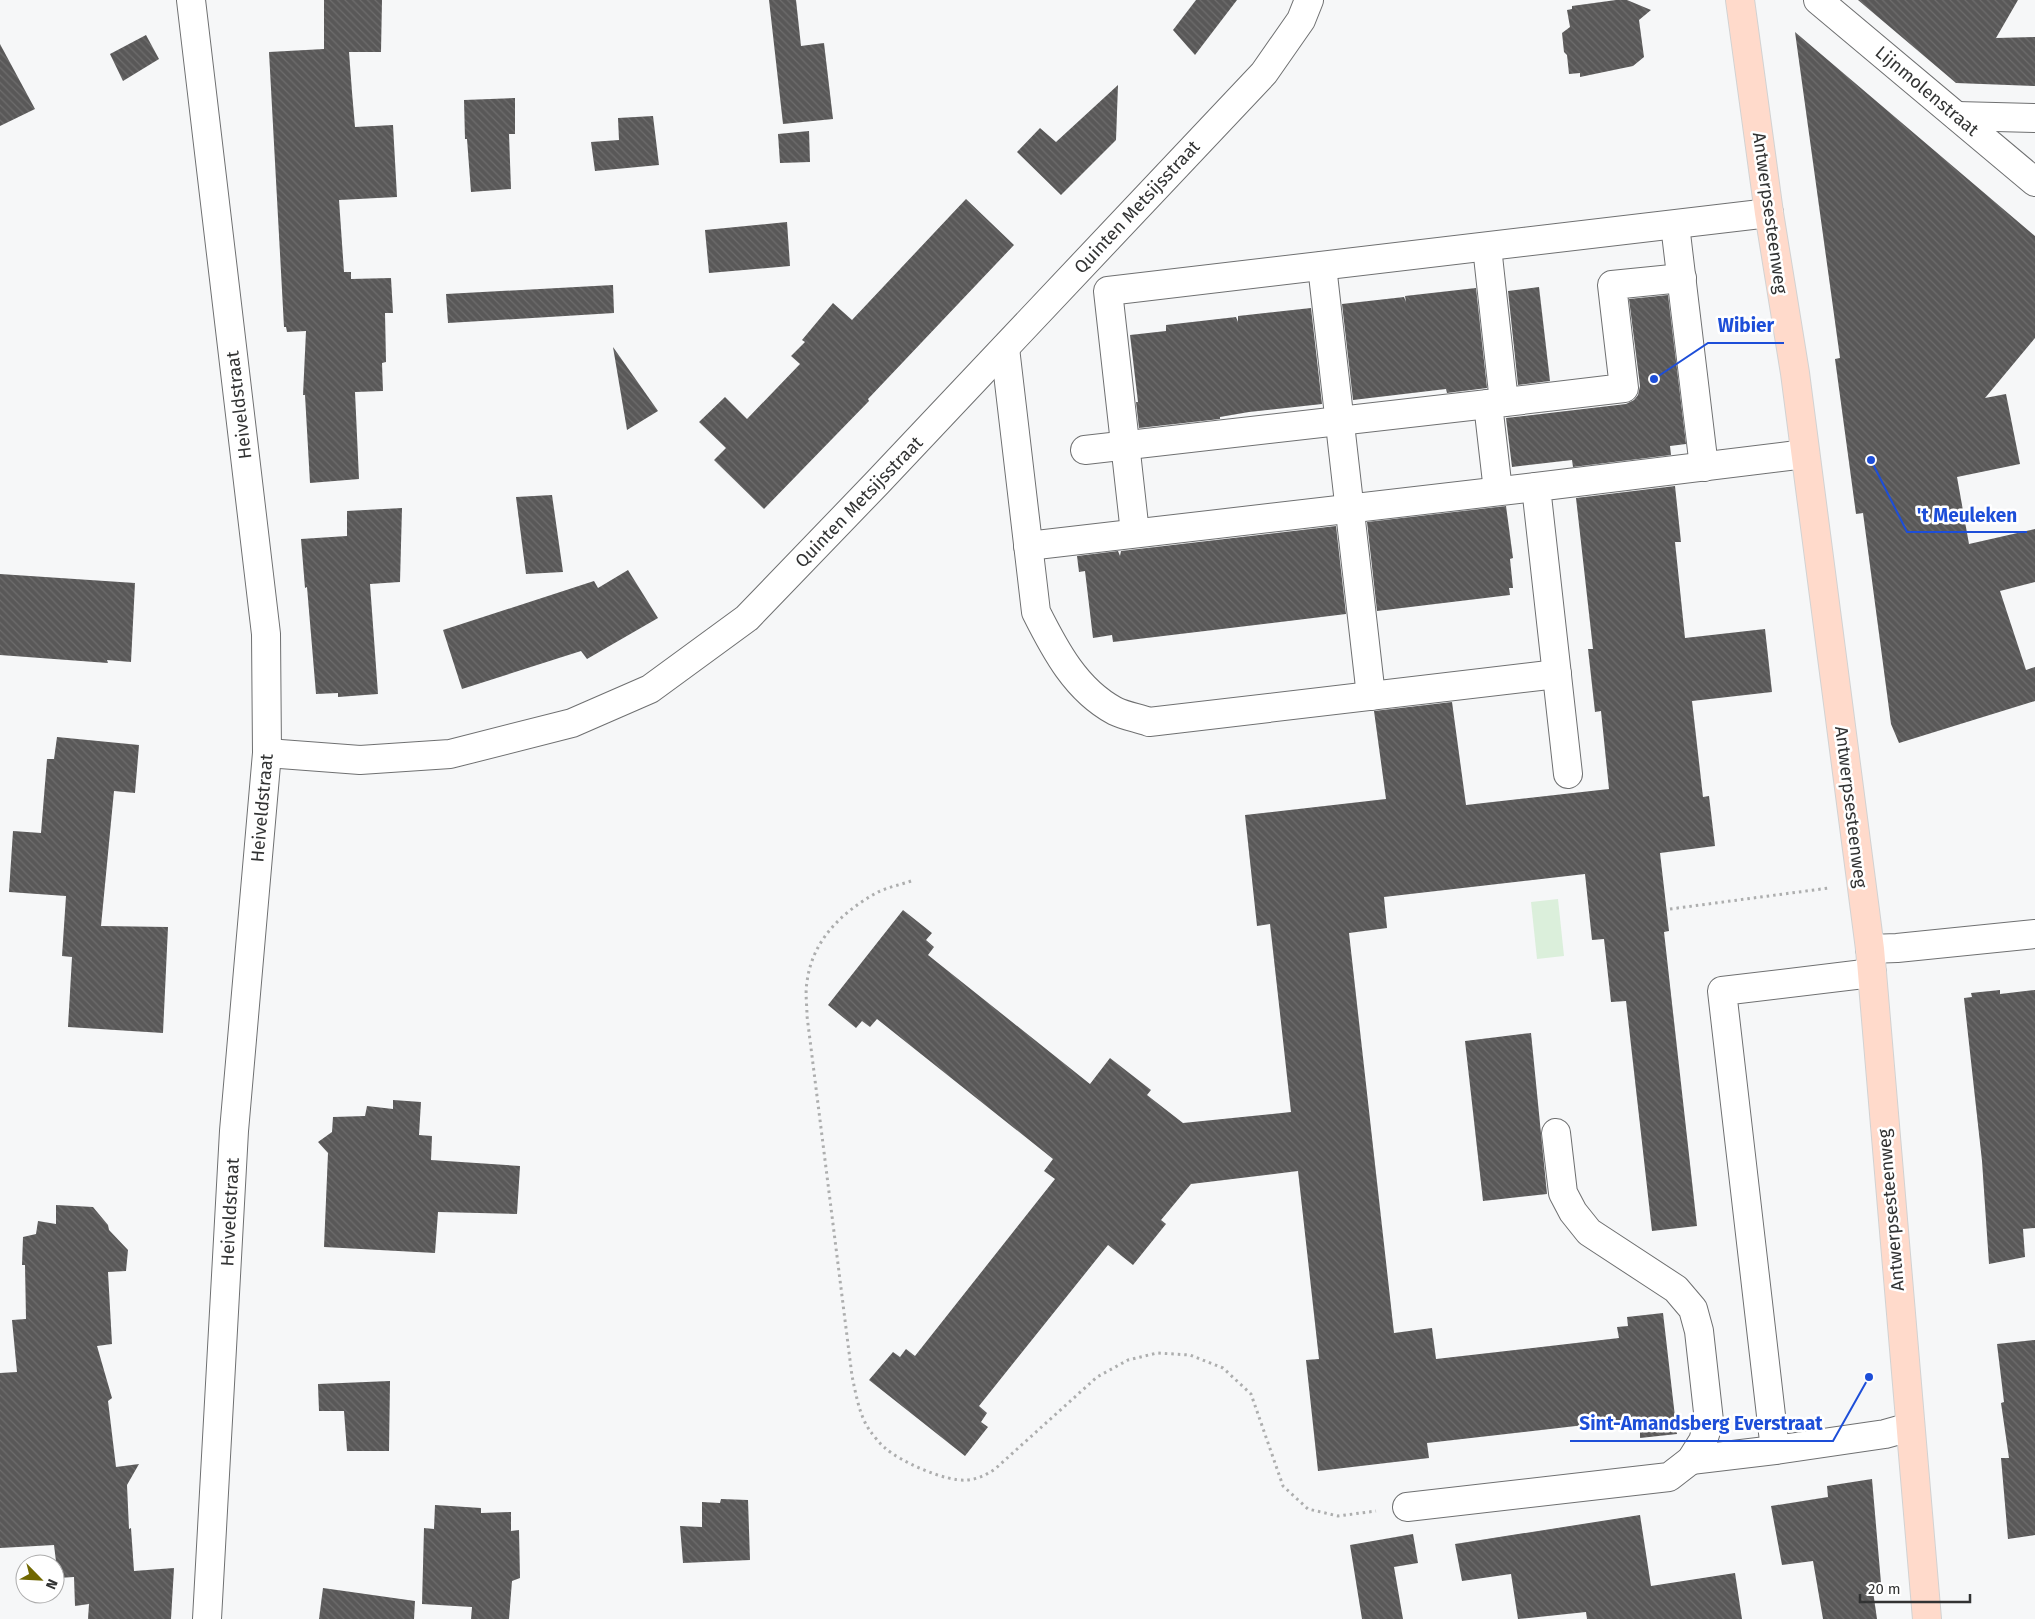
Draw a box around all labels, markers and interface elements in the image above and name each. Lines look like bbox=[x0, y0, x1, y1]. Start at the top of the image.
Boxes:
street label: Lijnmolenstraat bbox=[1871, 41, 1984, 141]
street label: Antwerpsesteenweg bbox=[1748, 131, 1792, 296]
street label: Quinten Metsijsstraat bbox=[1070, 135, 1205, 278]
callout: Wibier bbox=[1708, 309, 1784, 343]
text: Wibier bbox=[1718, 314, 1775, 337]
street label: Heiveldstraat bbox=[221, 349, 257, 460]
street label: Quinten Metsijsstraat bbox=[791, 431, 928, 572]
callout: 't Meuleken bbox=[1907, 498, 2027, 532]
text: 't Meuleken bbox=[1917, 504, 2017, 527]
street label: Antwerpsesteenweg bbox=[1830, 725, 1872, 890]
street label: Heiveldstraat bbox=[246, 752, 278, 863]
street label: Antwerpsesteenweg bbox=[1873, 1127, 1909, 1292]
street label: Heiveldstraat bbox=[216, 1157, 244, 1267]
callout: Sint-Amandsberg Everstraat bbox=[1570, 1407, 1833, 1441]
text: Sint-Amandsberg Everstraat bbox=[1579, 1412, 1823, 1435]
north arrow bbox=[15, 1554, 65, 1604]
scale bar bbox=[1860, 1572, 1970, 1604]
text: N bbox=[42, 1576, 61, 1592]
text: 20 m bbox=[1868, 1580, 1901, 1598]

